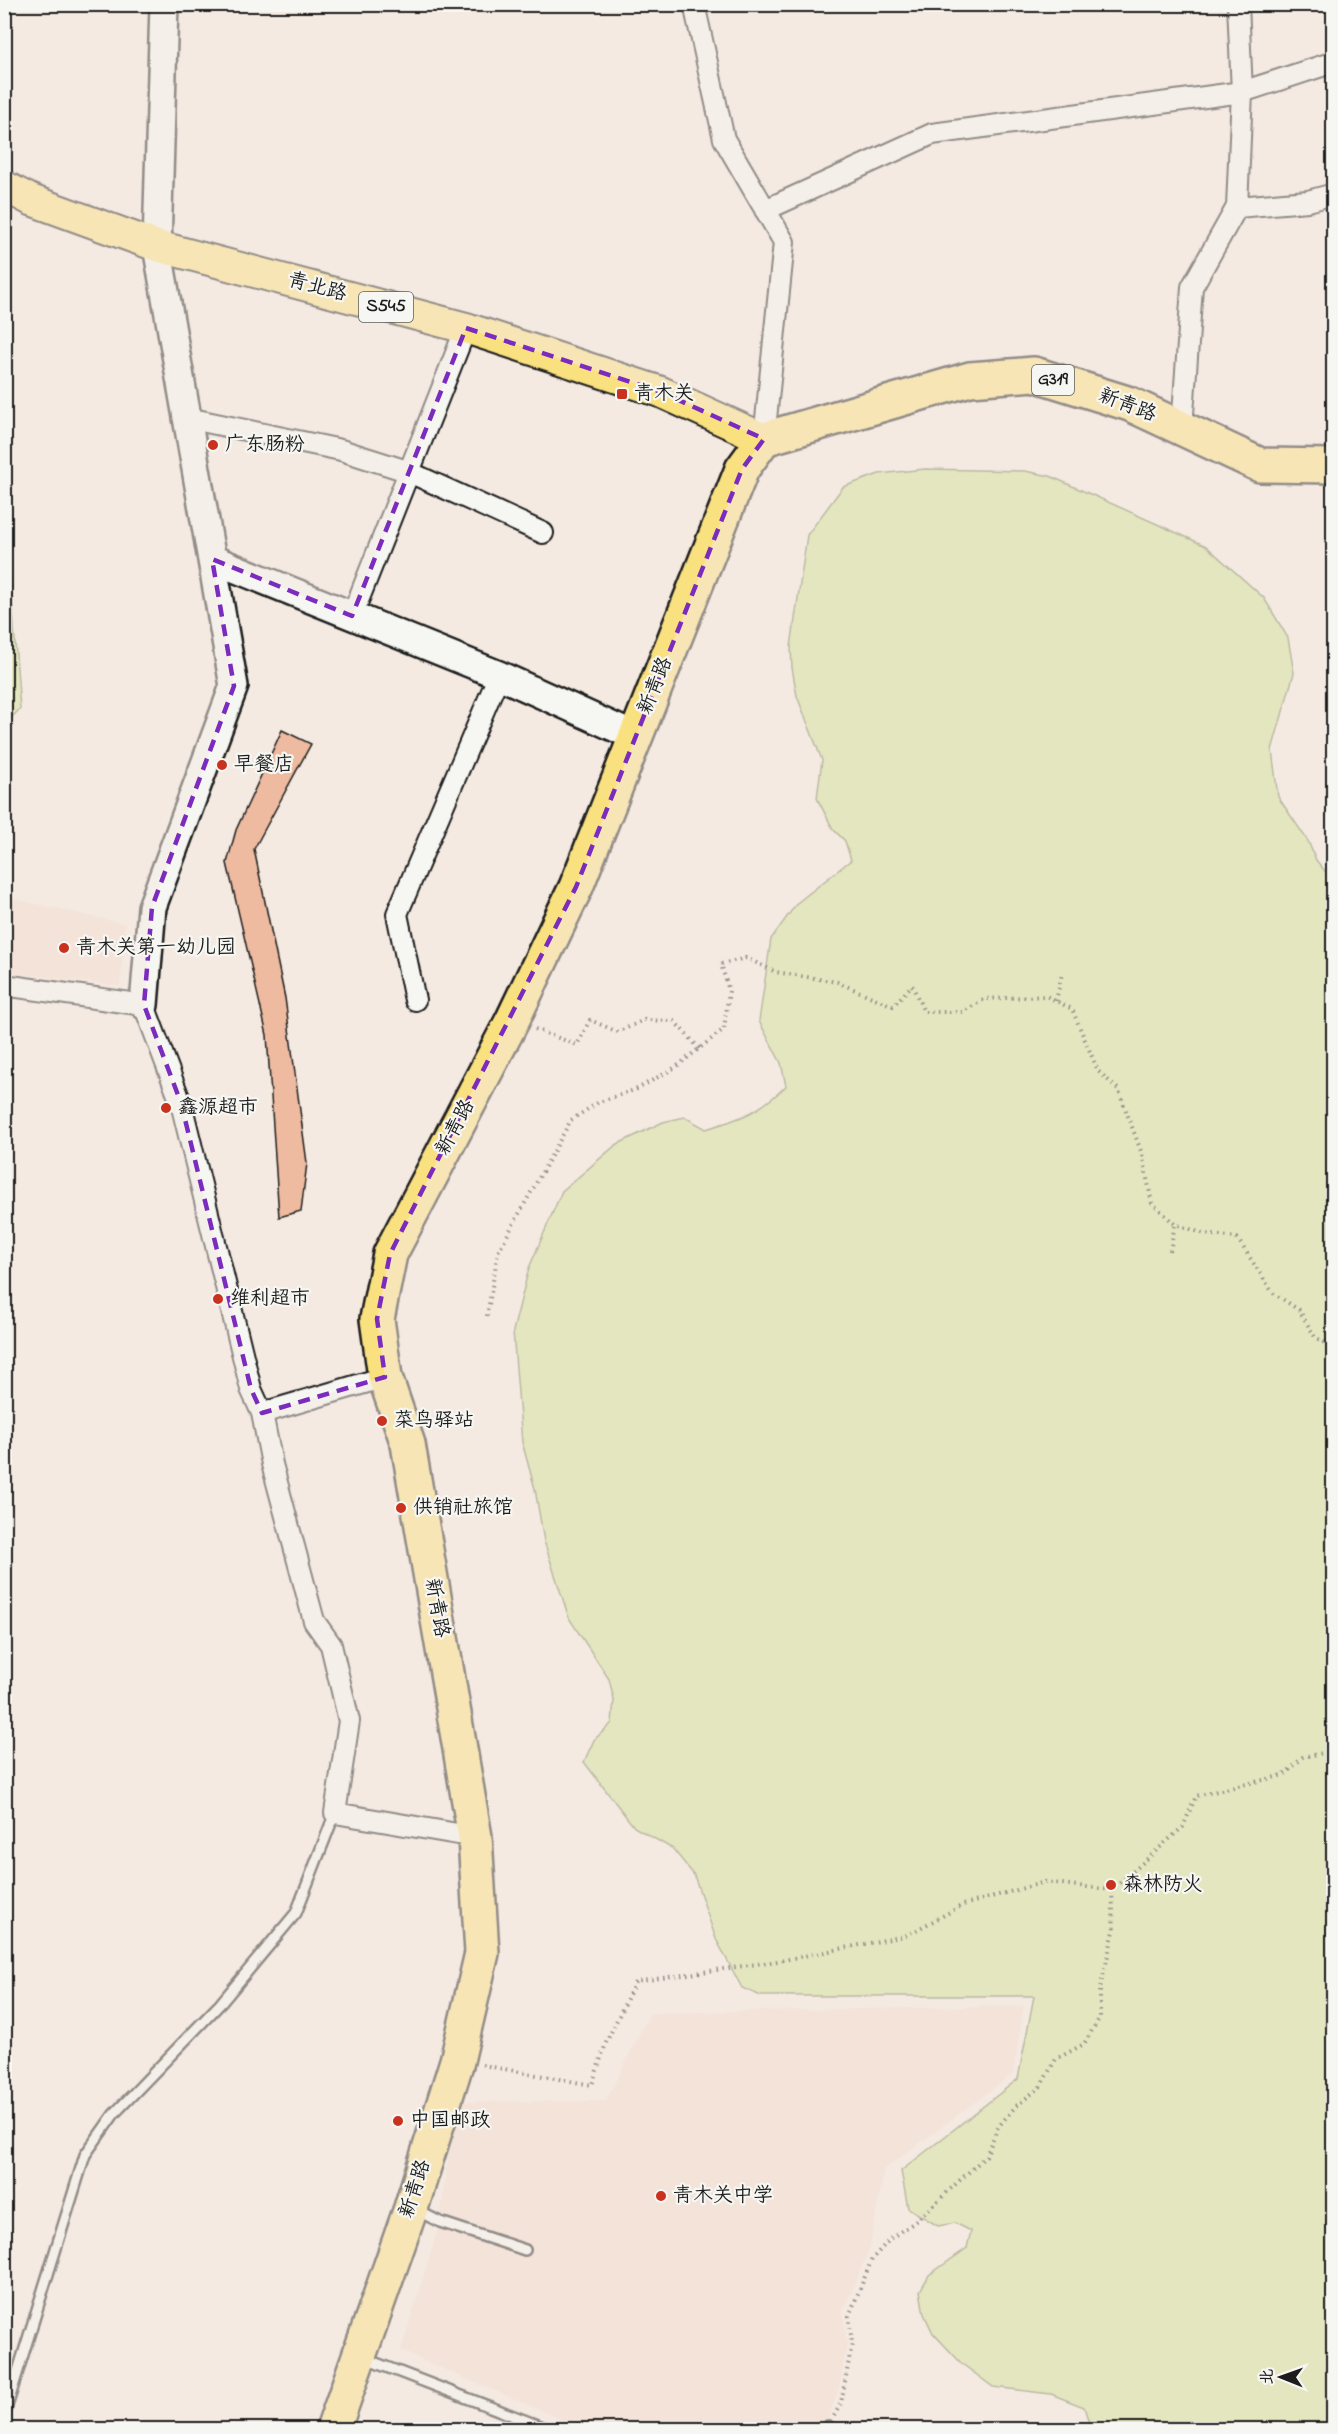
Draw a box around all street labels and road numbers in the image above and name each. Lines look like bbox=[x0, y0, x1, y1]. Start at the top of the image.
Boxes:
street label: 青北路 bbox=[284, 266, 351, 310]
road number: S545 bbox=[359, 292, 413, 322]
road number: G319 bbox=[1032, 365, 1074, 395]
street label: 新青路 bbox=[1094, 382, 1161, 431]
street label: 新青路 bbox=[631, 652, 681, 719]
street label: 新青路 bbox=[429, 1094, 483, 1161]
street label: 新青路 bbox=[417, 1576, 456, 1641]
street label: 新青路 bbox=[393, 2155, 439, 2222]

